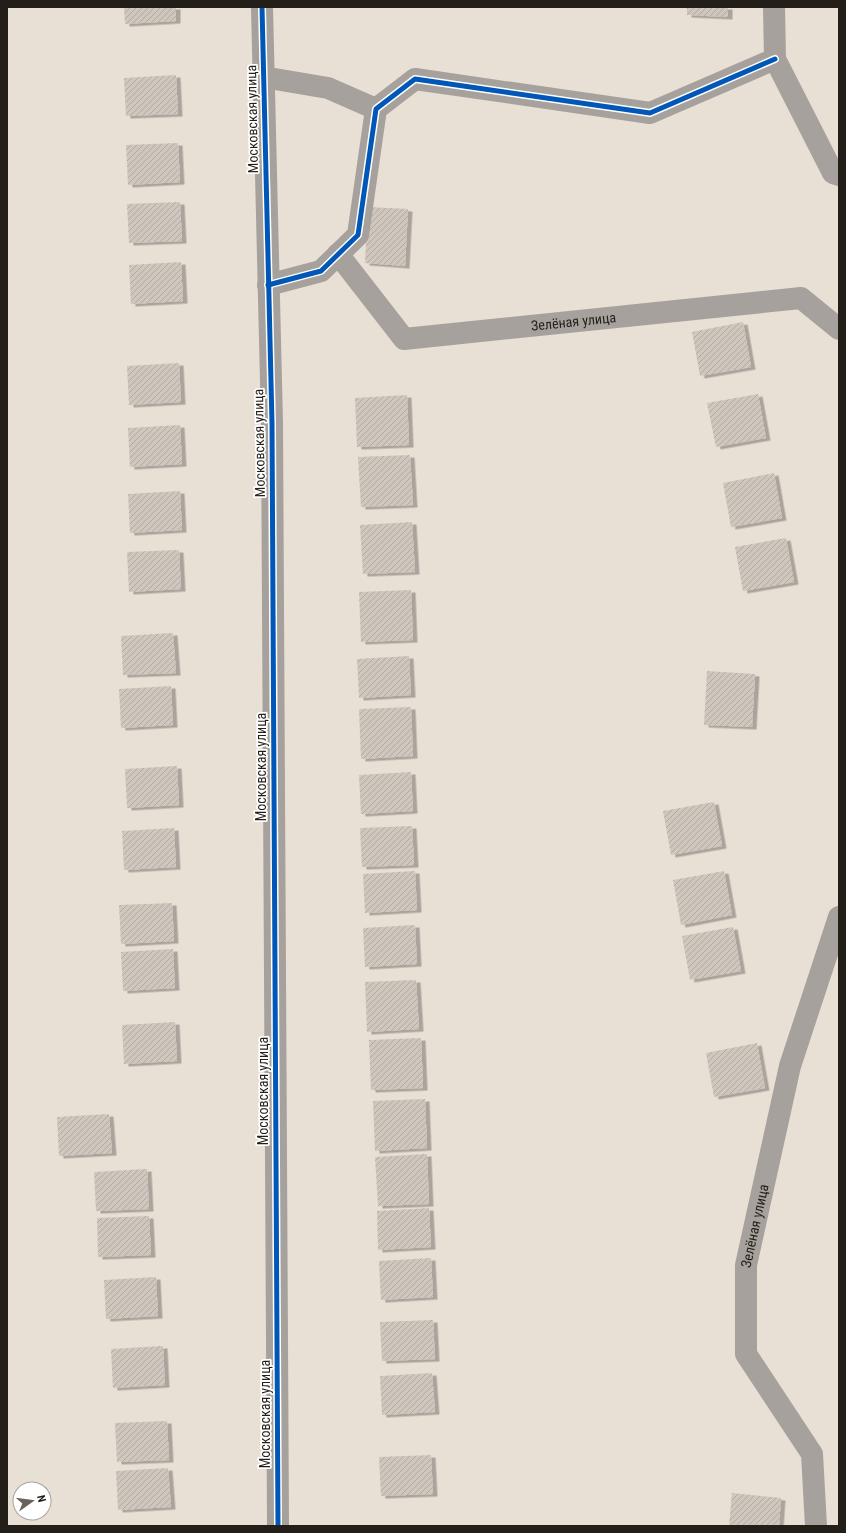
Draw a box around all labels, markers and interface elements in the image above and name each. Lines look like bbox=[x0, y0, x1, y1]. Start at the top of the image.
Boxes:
street label: Московская улица bbox=[243, 65, 261, 173]
street label: Зелёная улица bbox=[530, 309, 617, 334]
street label: Московская улица bbox=[250, 389, 268, 497]
street label: Московская улица bbox=[253, 713, 269, 821]
street label: Московская улица bbox=[255, 1037, 271, 1145]
street label: Зелёная улица bbox=[738, 1183, 772, 1269]
street label: Московская улица bbox=[257, 1360, 273, 1468]
north arrow bbox=[12, 1481, 52, 1521]
text: N bbox=[34, 1494, 48, 1504]

